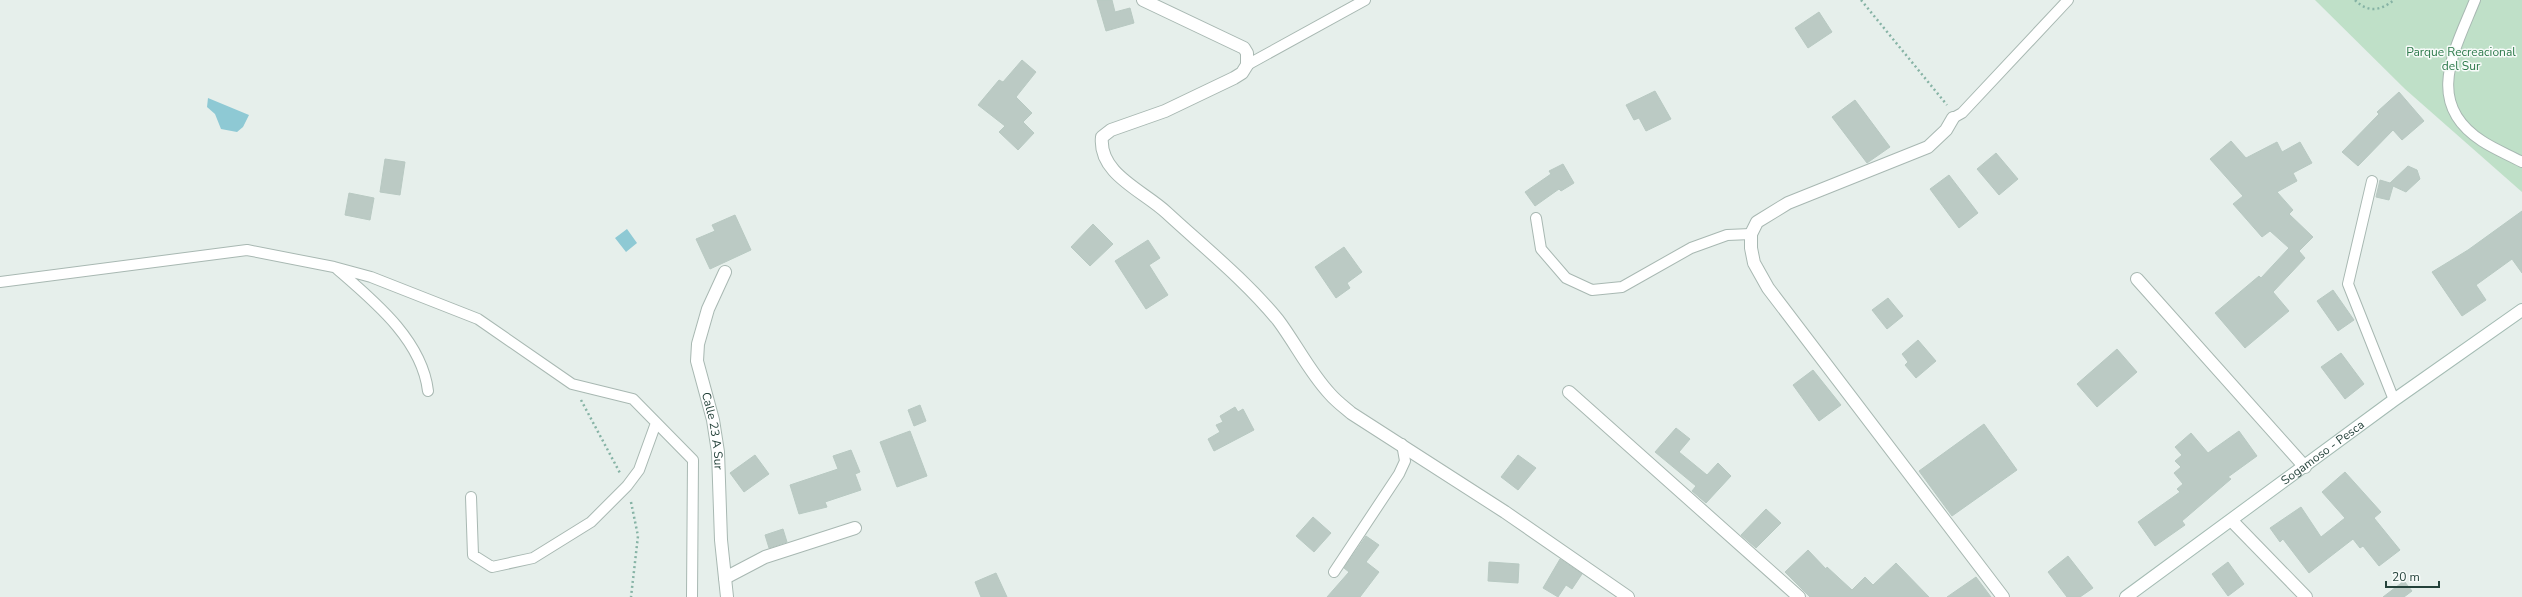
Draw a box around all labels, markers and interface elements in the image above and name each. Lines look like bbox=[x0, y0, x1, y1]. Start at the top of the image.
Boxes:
park label: Parque Recreacional del Sur bbox=[2406, 44, 2516, 74]
street label: Calle 23 A Sur bbox=[698, 390, 727, 471]
street label: Sogamoso - Pesca bbox=[2278, 417, 2367, 488]
scale bar bbox=[2386, 563, 2439, 589]
text: 20 m bbox=[2392, 569, 2420, 585]

